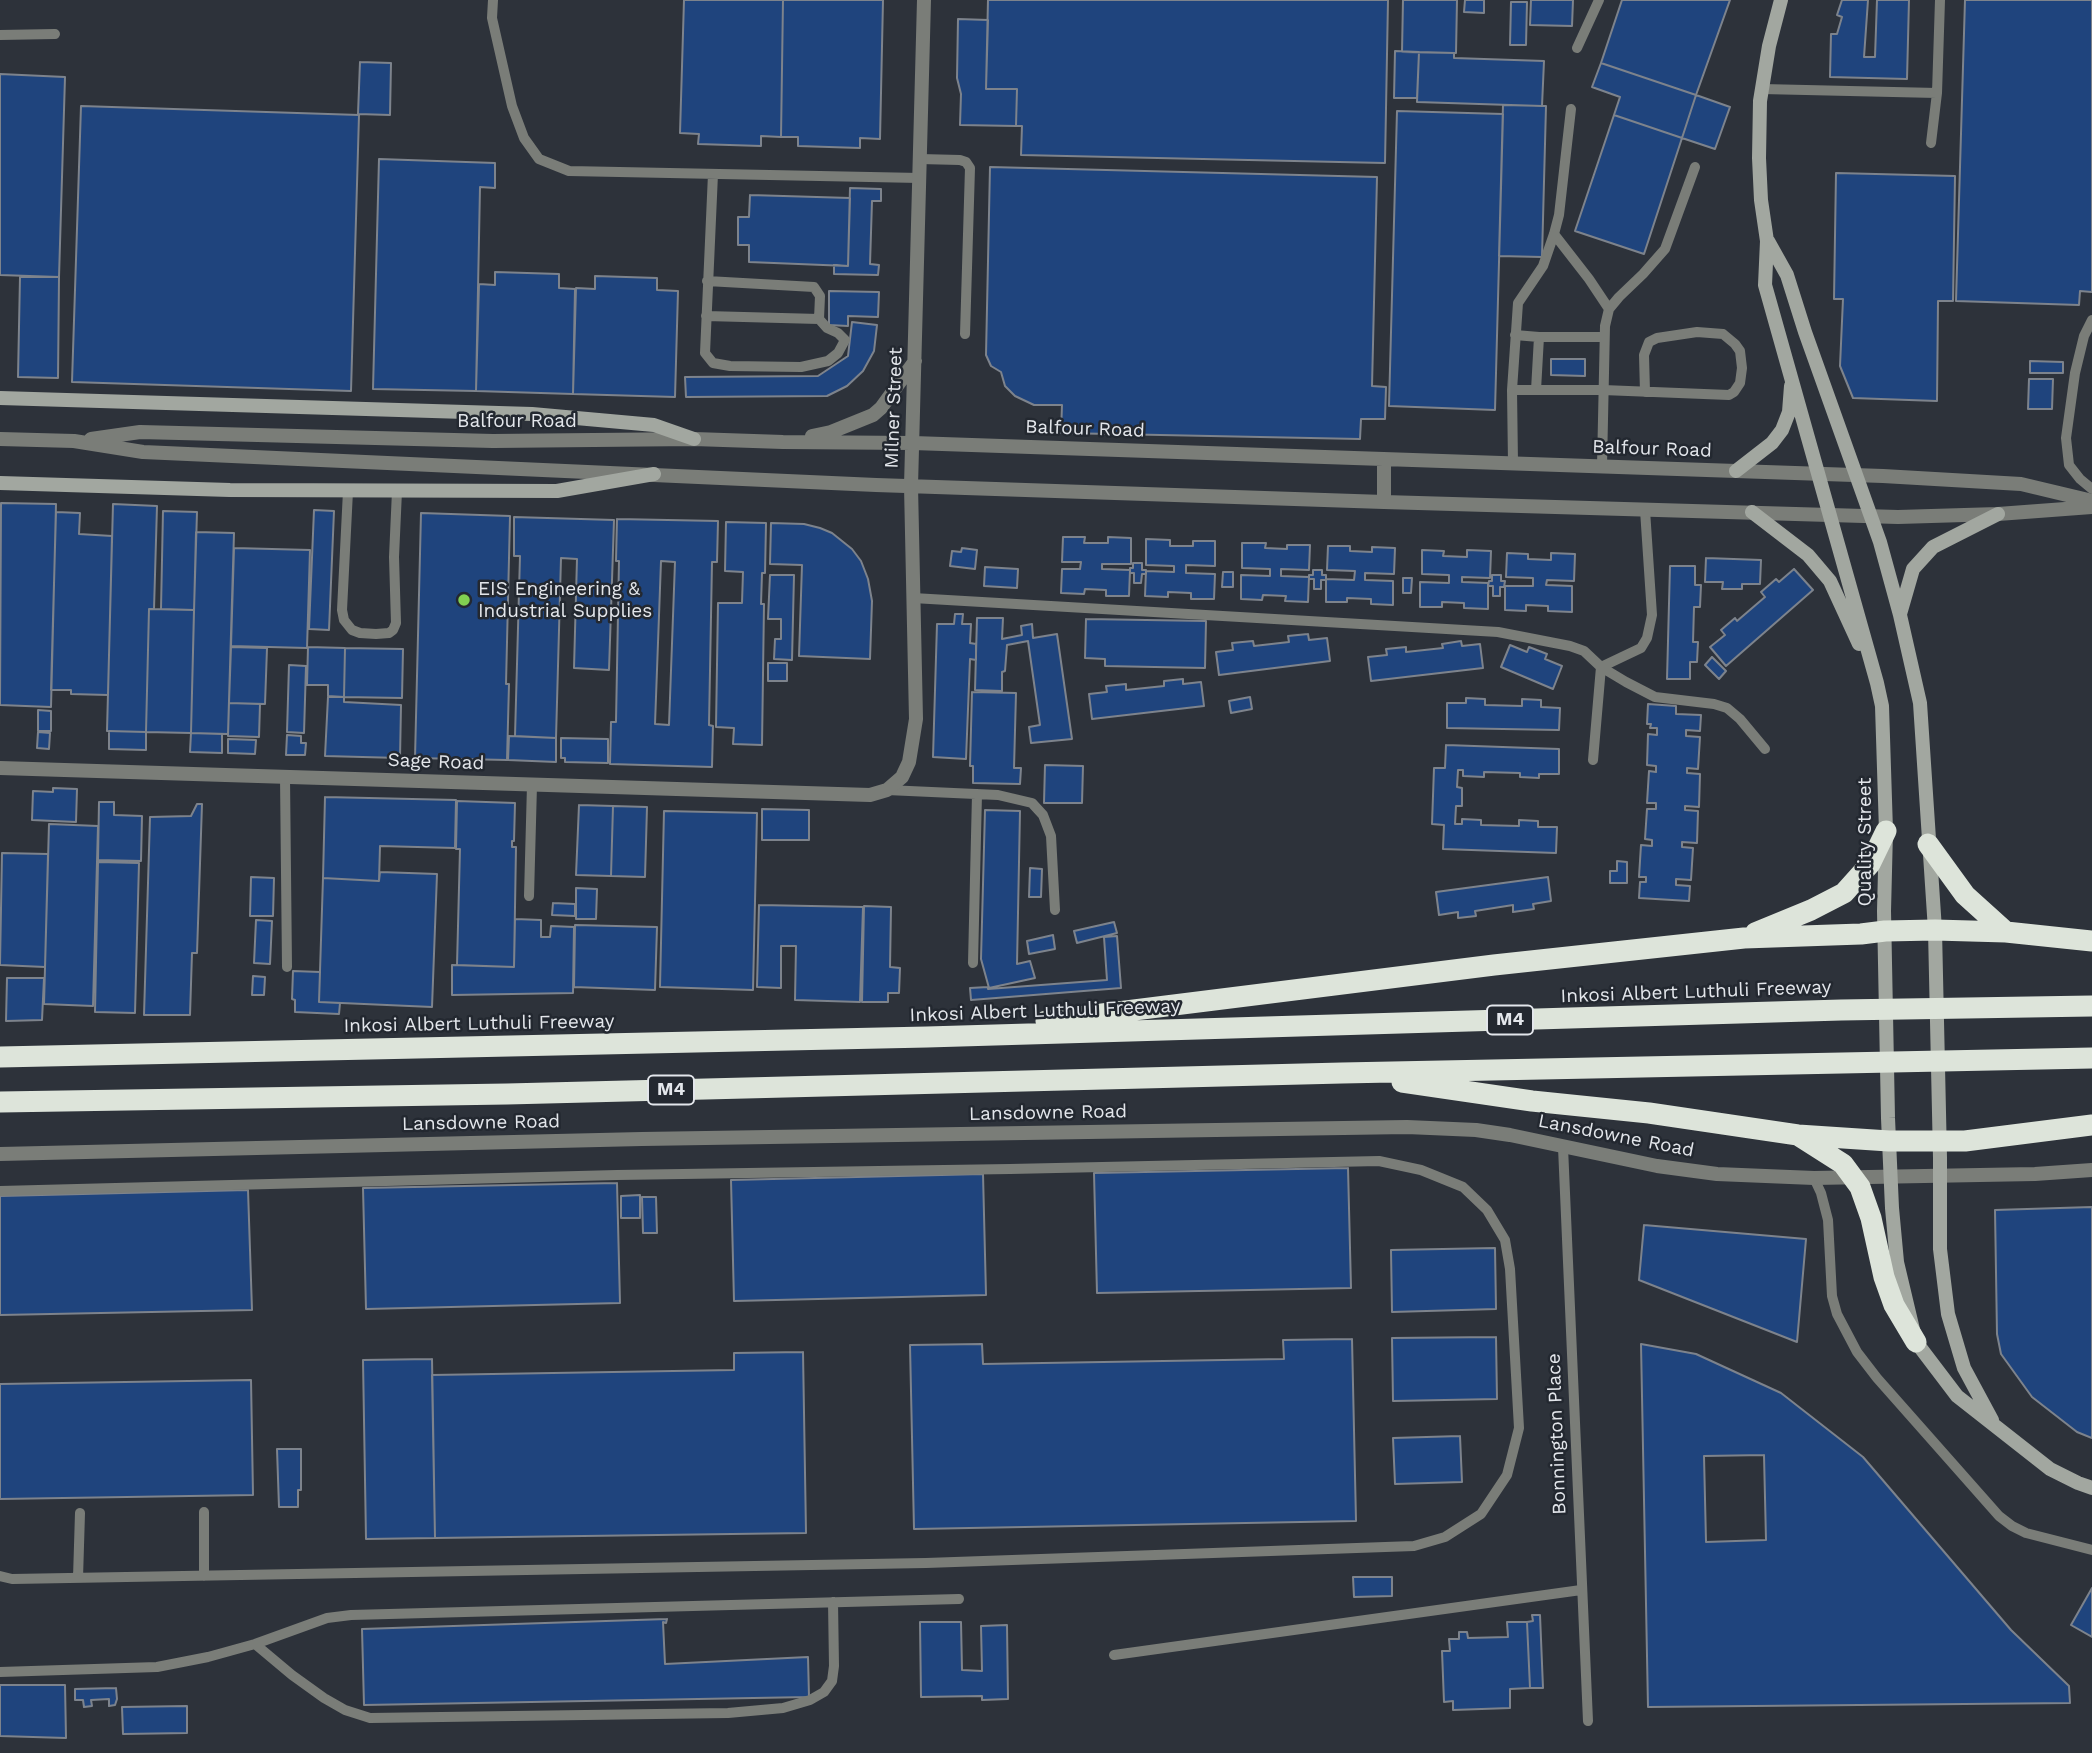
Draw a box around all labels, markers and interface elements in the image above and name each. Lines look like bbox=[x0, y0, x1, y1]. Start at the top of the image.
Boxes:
street label: Milner Street bbox=[880, 347, 908, 469]
street label: Balfour Road bbox=[457, 410, 577, 432]
street label: Balfour Road bbox=[1025, 416, 1145, 442]
street label: Balfour Road bbox=[1592, 436, 1712, 462]
place label: EIS Engineering & Industrial Supplies bbox=[478, 578, 652, 622]
marker: EIS Engineering & Industrial Supplies bbox=[456, 592, 472, 608]
street label: Sage Road bbox=[387, 749, 485, 775]
street label: Quality Street bbox=[1854, 778, 1876, 906]
street label: Inkosi Albert Luthuli Freeway bbox=[1560, 976, 1832, 1008]
street label: Inkosi Albert Luthuli Freeway bbox=[909, 995, 1181, 1027]
road number: M4 bbox=[1487, 1006, 1533, 1035]
street label: Inkosi Albert Luthuli Freeway bbox=[343, 1010, 615, 1038]
road number: M4 bbox=[648, 1076, 694, 1105]
street label: Lansdowne Road bbox=[969, 1100, 1127, 1126]
street label: Lansdowne Road bbox=[402, 1110, 560, 1136]
street label: Lansdowne Road bbox=[1536, 1110, 1696, 1162]
street label: Bonnington Place bbox=[1543, 1353, 1571, 1515]

